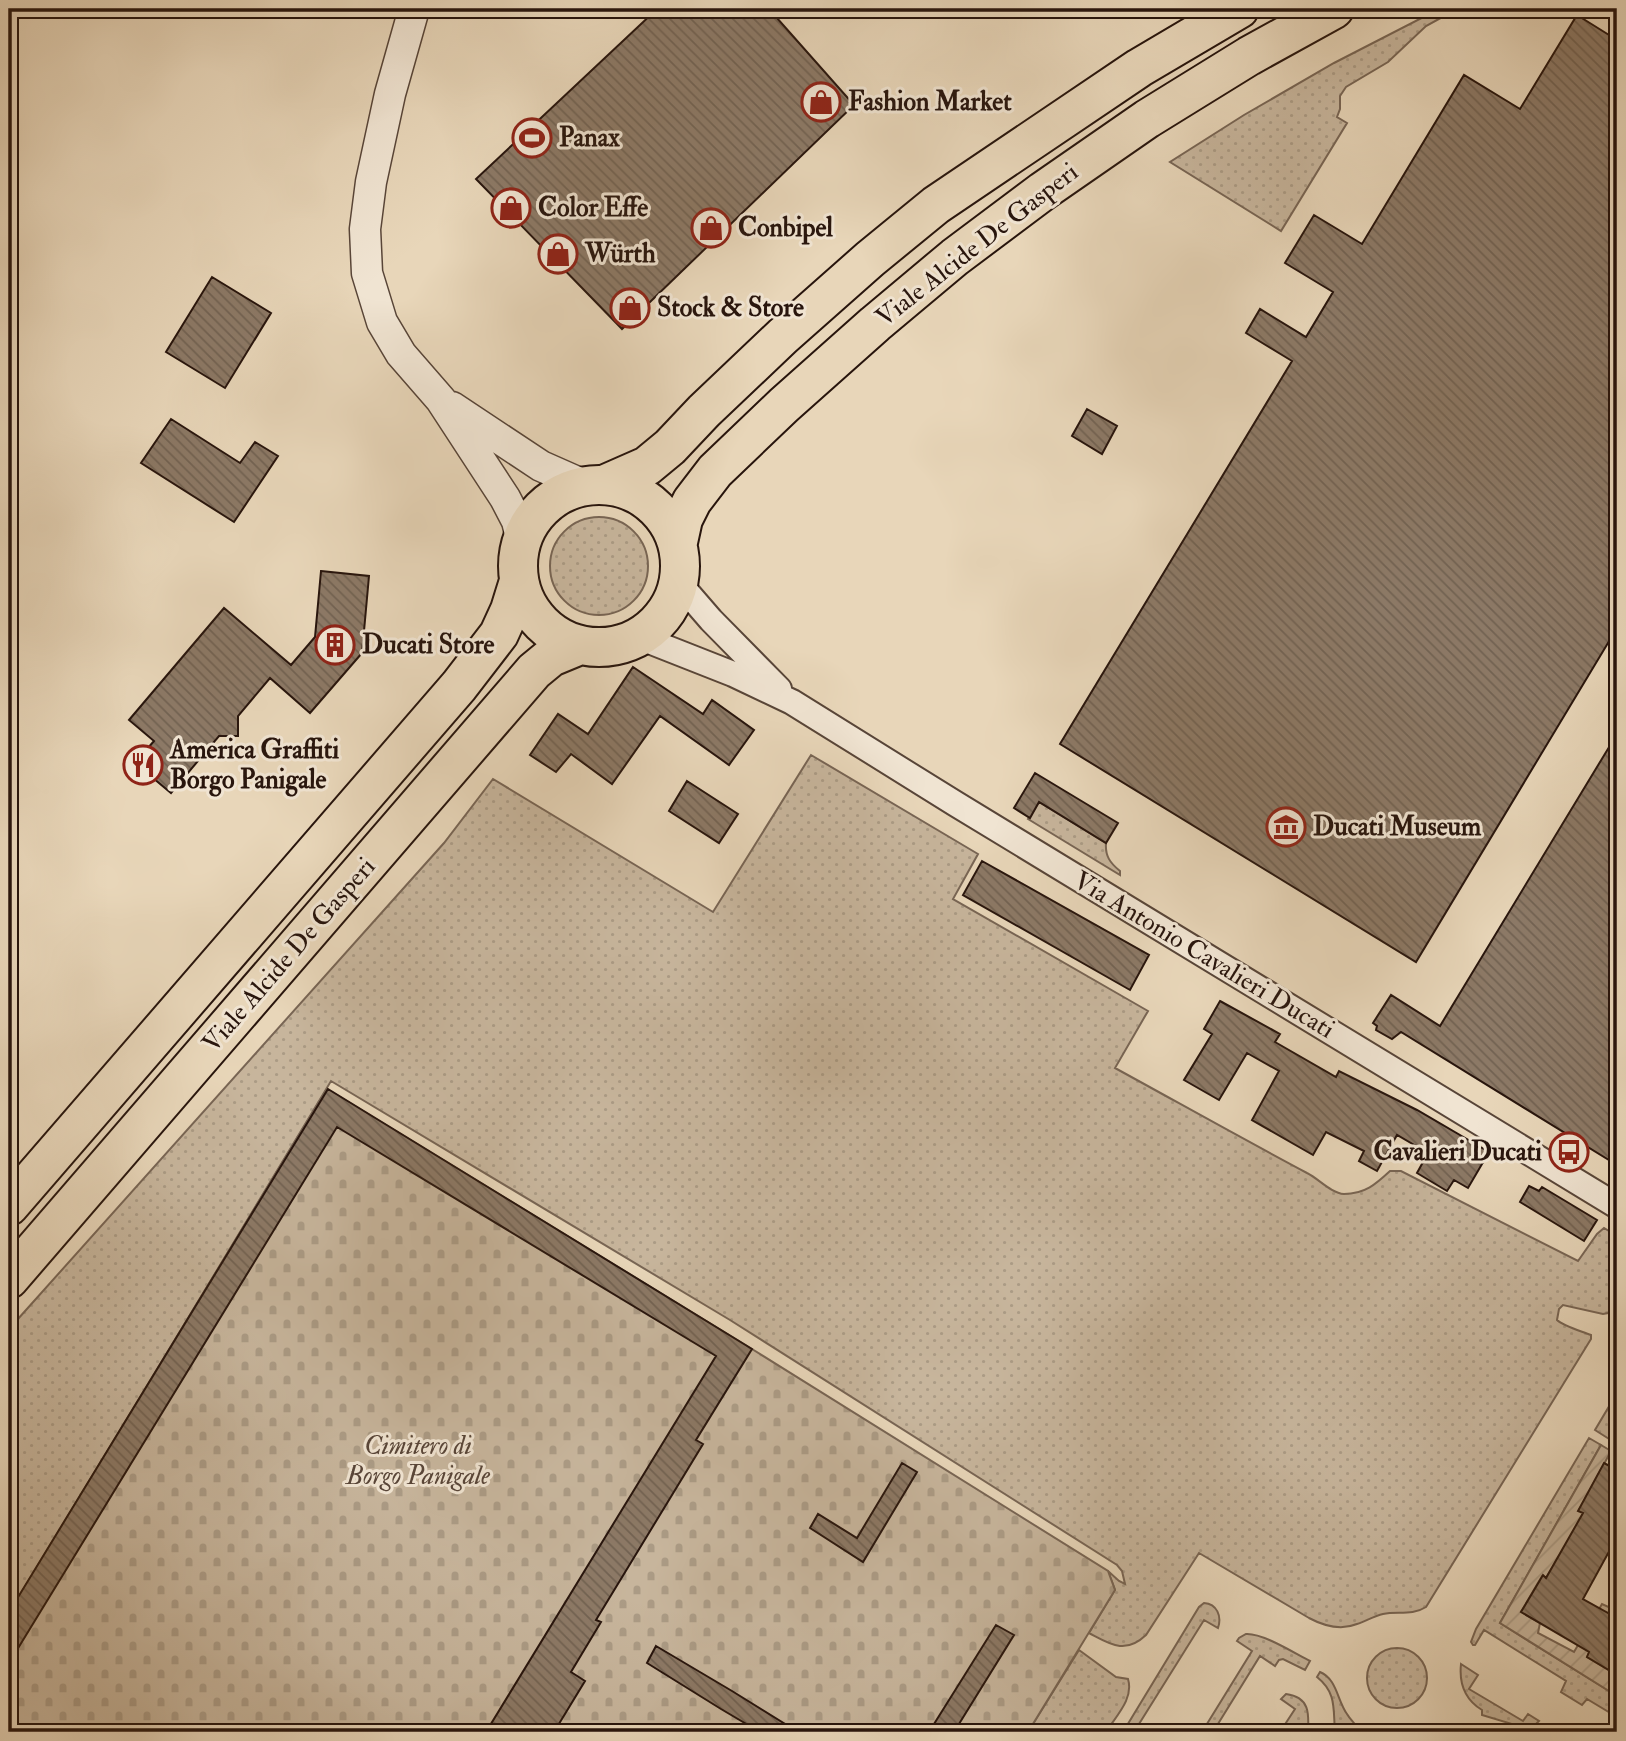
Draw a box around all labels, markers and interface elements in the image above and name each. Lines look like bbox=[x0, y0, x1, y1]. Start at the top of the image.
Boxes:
shop icon: Fashion Market bbox=[800, 81, 842, 123]
place label: Fashion Market bbox=[848, 86, 1012, 118]
sports icon: Panax bbox=[511, 117, 553, 159]
place label: Panax bbox=[559, 122, 620, 154]
street label: Viale Alcide De Gasperi bbox=[869, 156, 1085, 335]
shop icon: Color Effe bbox=[490, 187, 532, 229]
place label: Color Effe bbox=[538, 192, 648, 224]
shop icon: Conbipel bbox=[690, 207, 732, 249]
place label: Conbipel bbox=[738, 212, 833, 245]
shop icon: Würth bbox=[537, 233, 579, 275]
place label: Würth bbox=[584, 238, 656, 270]
shop icon: Stock & Store bbox=[609, 287, 651, 329]
place label: Stock & Store bbox=[657, 292, 804, 324]
building icon: Ducati Store bbox=[314, 624, 356, 666]
place label: Ducati Store bbox=[362, 629, 495, 661]
place label: America Graffiti Borgo Panigale bbox=[169, 734, 339, 797]
restaurant icon: America Graffiti Borgo Panigale bbox=[122, 744, 164, 786]
museum icon: Ducati Museum bbox=[1265, 806, 1307, 848]
place label: Ducati Museum bbox=[1313, 811, 1482, 843]
street label: Viale Alcide De Gasperi bbox=[196, 851, 383, 1060]
street label: Via Antonio Cavalieri Ducati bbox=[1068, 864, 1340, 1046]
bus stop icon: Cavalieri Ducati bbox=[1548, 1131, 1590, 1173]
place label: Cavalieri Ducati bbox=[1373, 1136, 1542, 1168]
park label: Cimitero di Borgo Panigale bbox=[344, 1430, 490, 1492]

